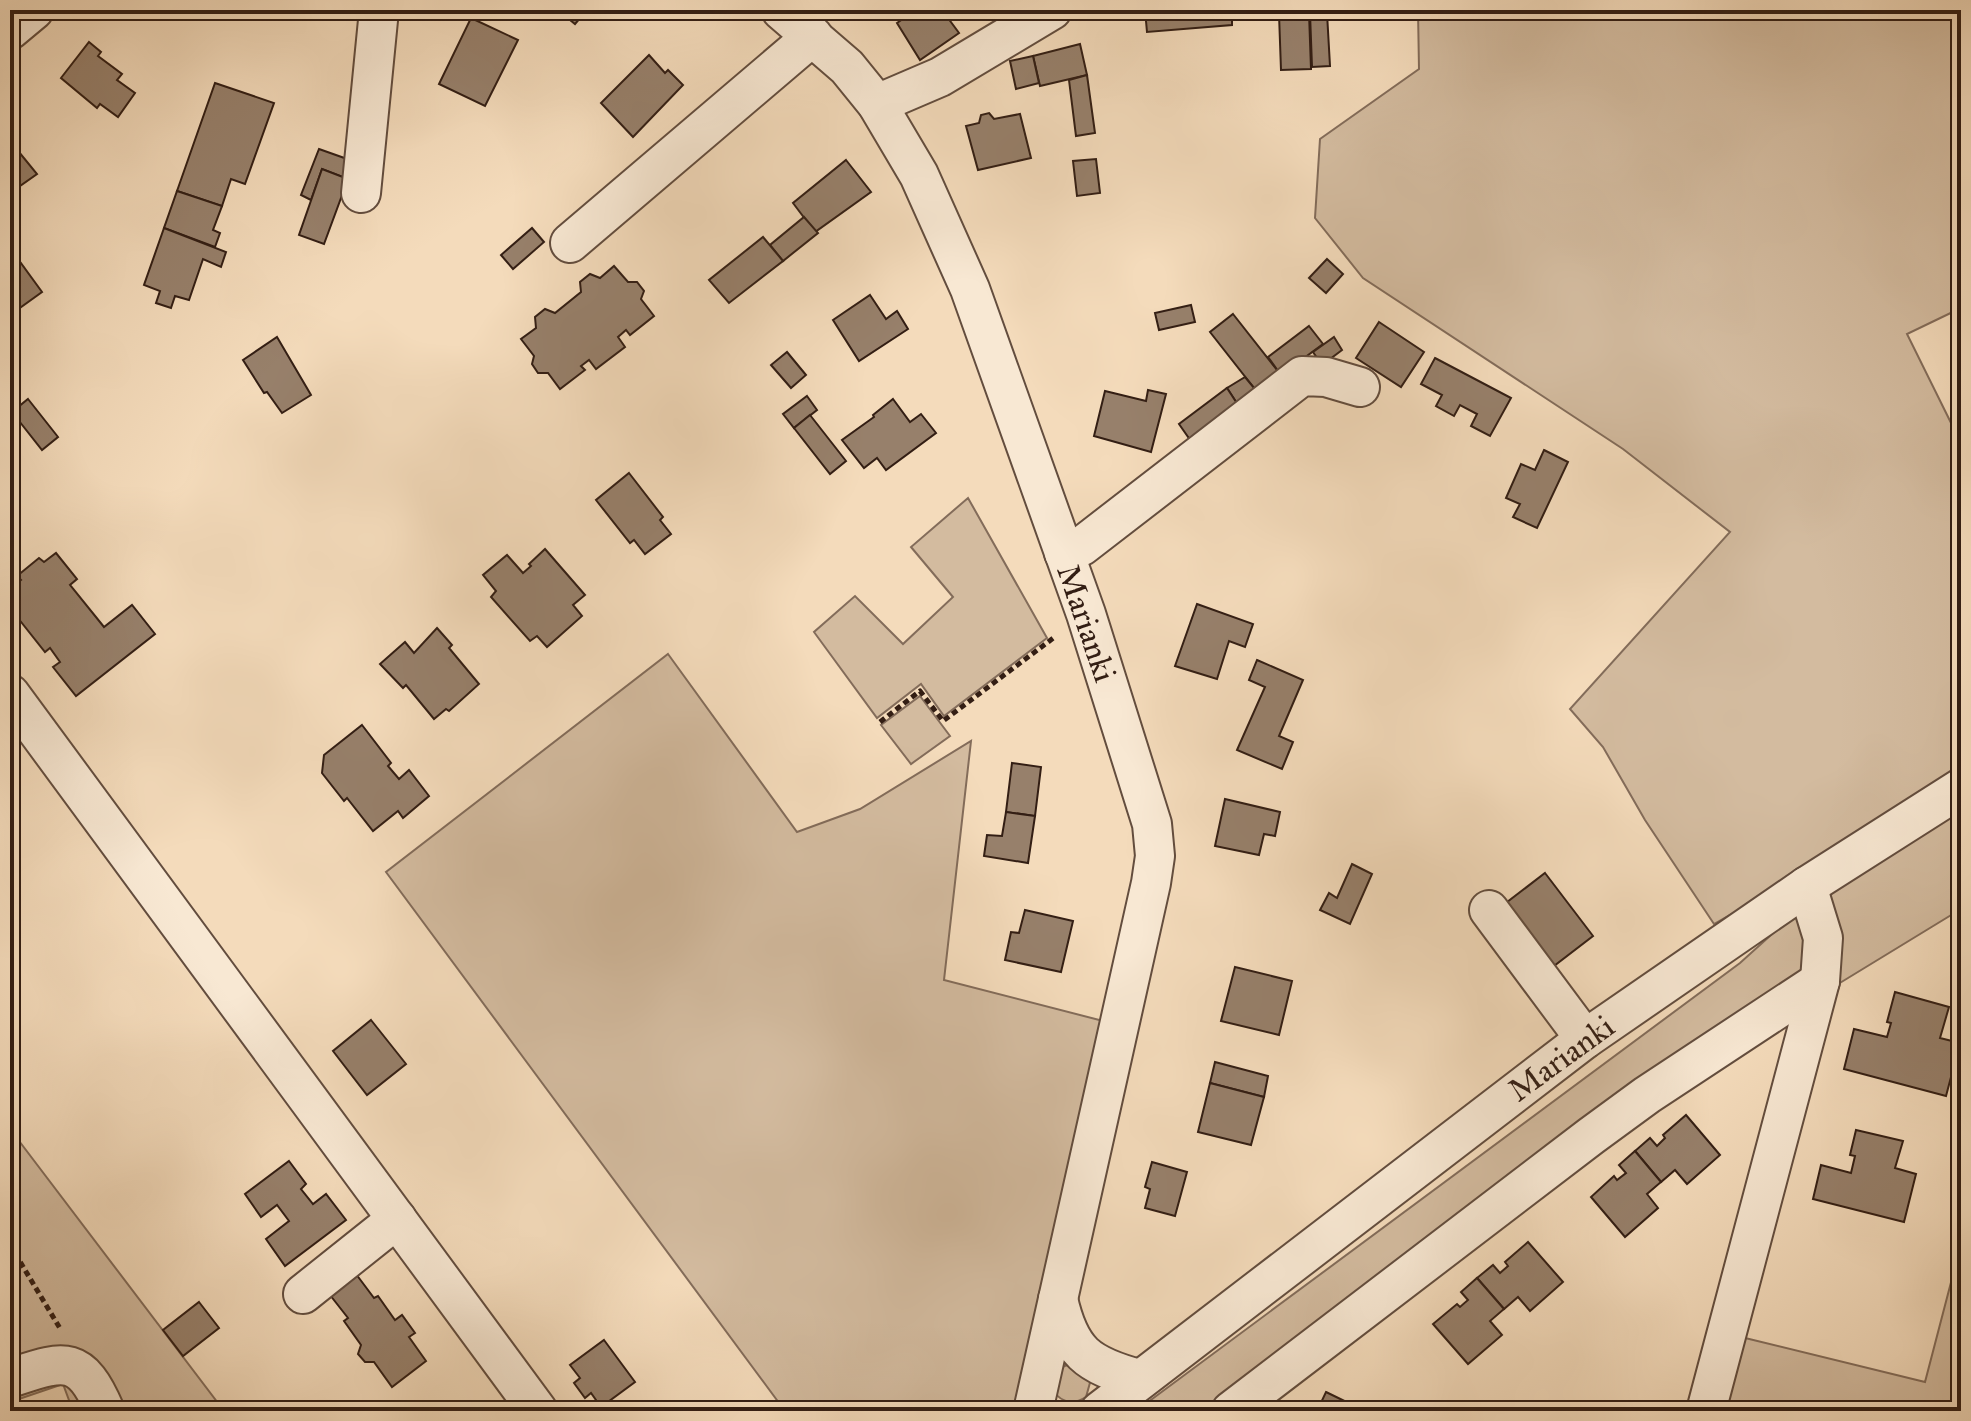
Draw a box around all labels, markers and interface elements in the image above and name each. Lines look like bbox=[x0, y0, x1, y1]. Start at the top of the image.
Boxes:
street label: Marianki bbox=[1048, 559, 1125, 687]
street label: Marianki bbox=[1501, 1007, 1622, 1110]

